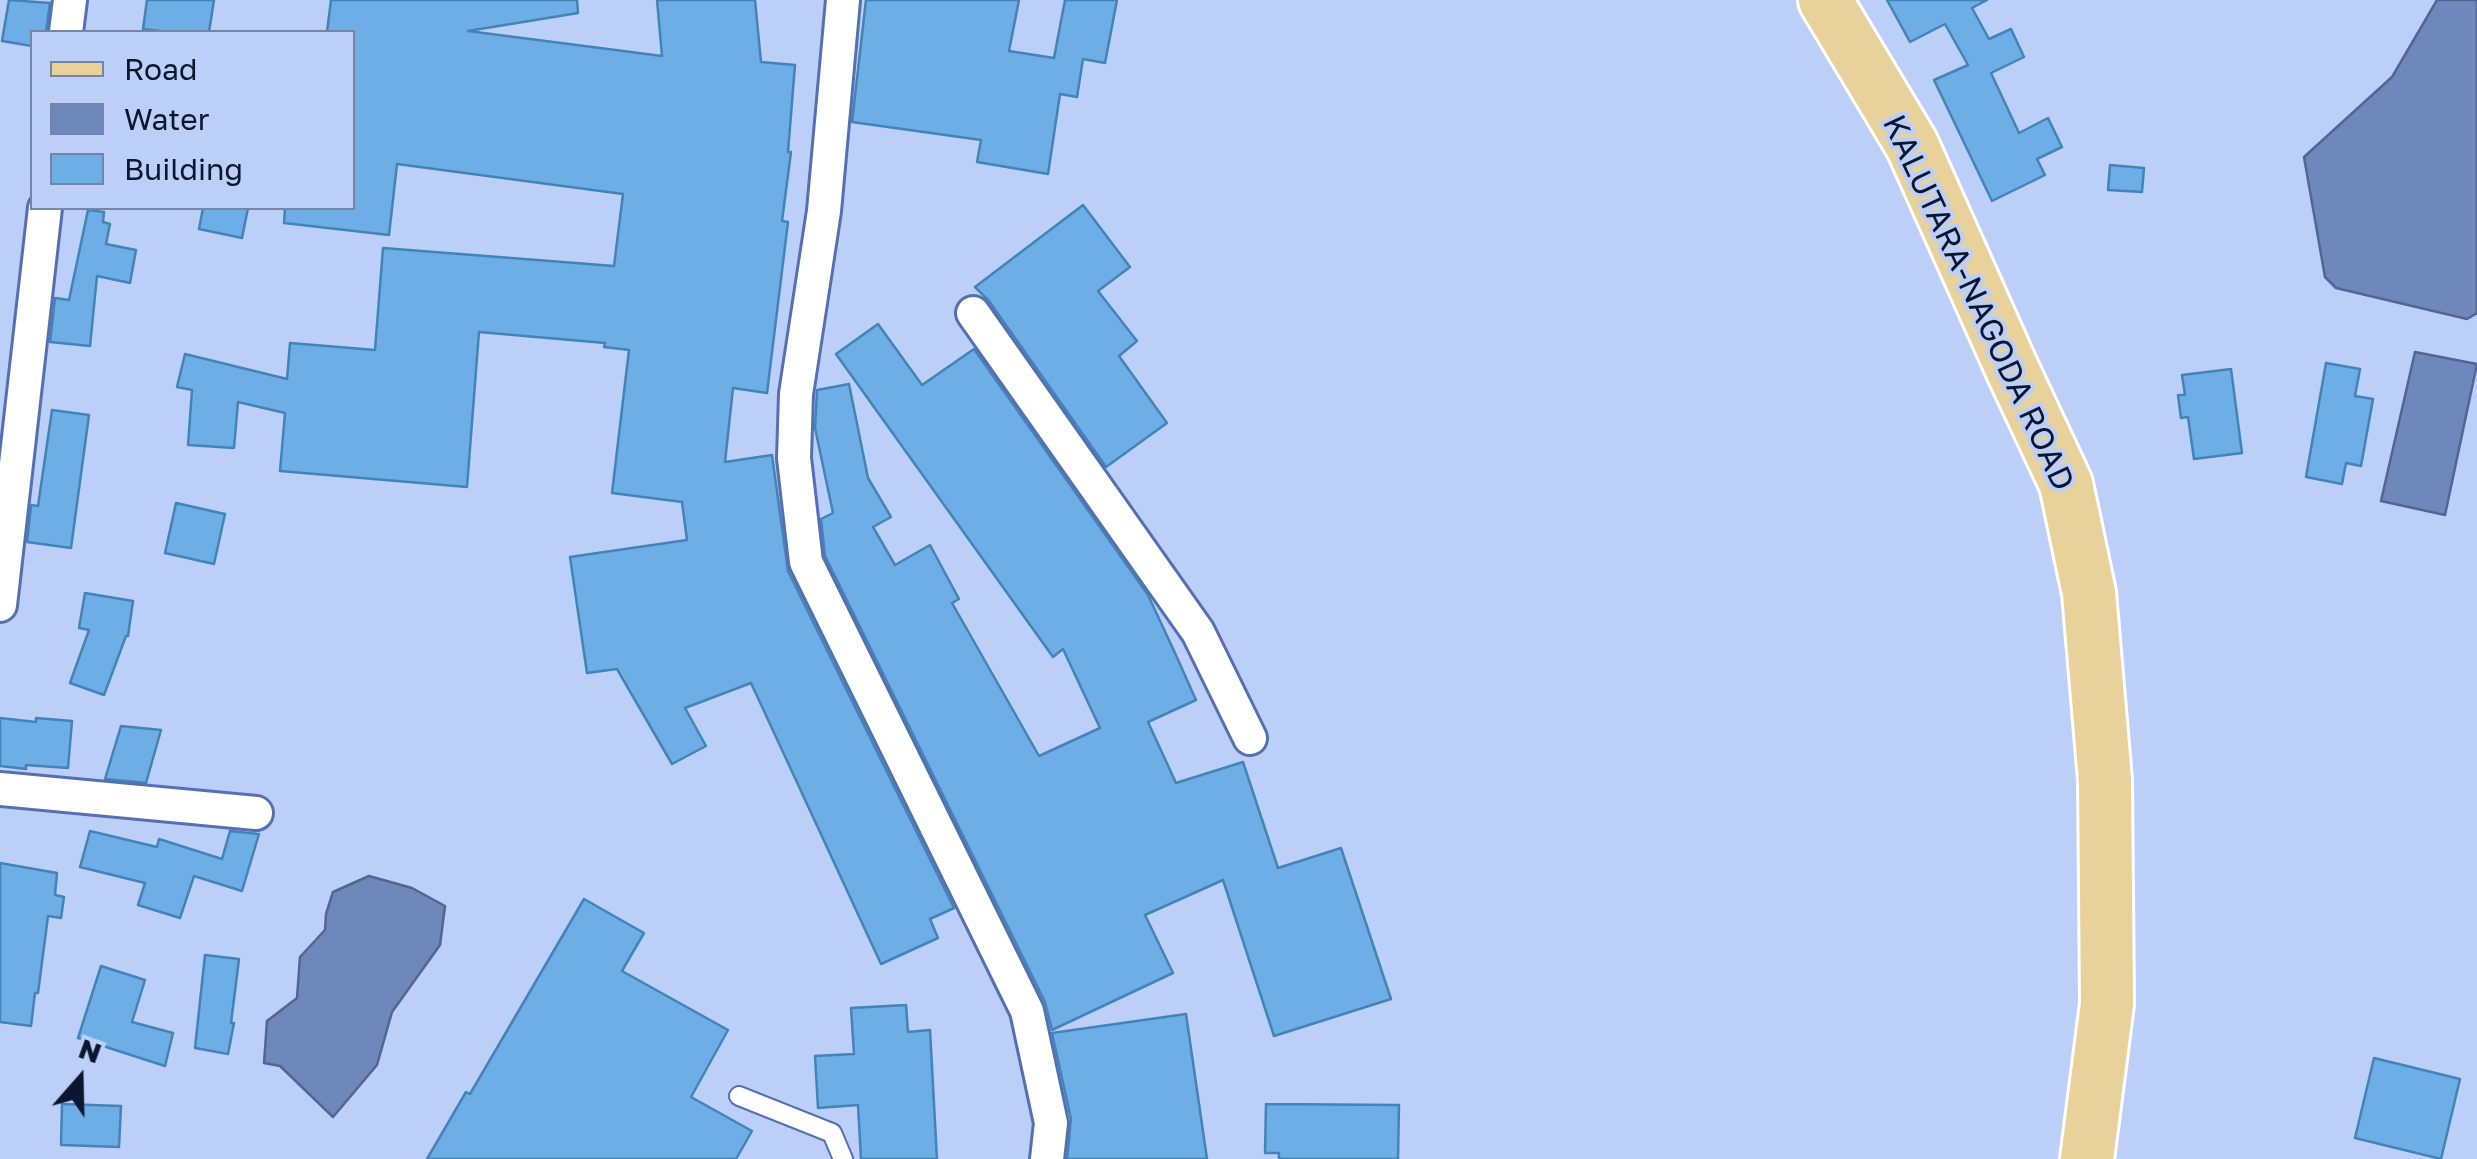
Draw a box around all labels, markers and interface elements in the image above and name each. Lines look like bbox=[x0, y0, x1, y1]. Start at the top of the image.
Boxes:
legend bbox=[30, 30, 355, 210]
text: Road bbox=[124, 51, 198, 87]
text: Water bbox=[124, 101, 209, 137]
street label: KALUTARA-NAGODA ROAD bbox=[1874, 109, 2082, 497]
text: Building bbox=[124, 151, 243, 187]
north arrow bbox=[30, 1029, 130, 1129]
text: N bbox=[75, 1031, 106, 1069]

